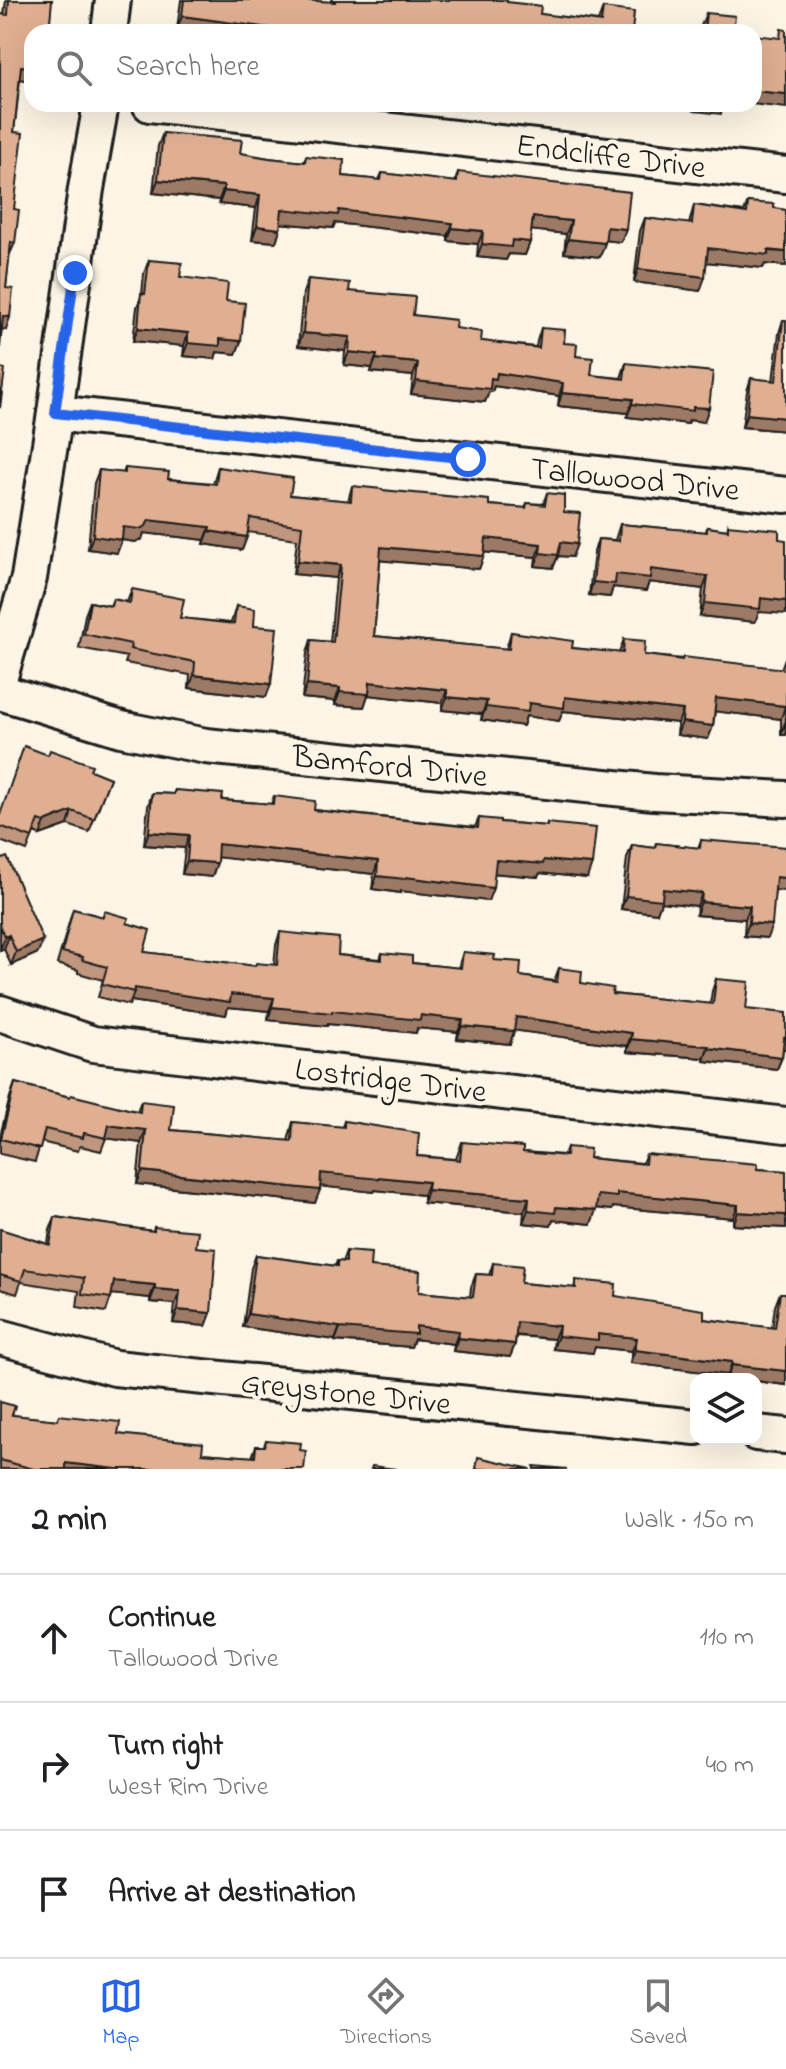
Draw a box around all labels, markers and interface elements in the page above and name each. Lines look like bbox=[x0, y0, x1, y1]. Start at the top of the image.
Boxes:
search box bbox=[24, 24, 762, 112]
icon: search bbox=[52, 46, 96, 90]
text: Search here bbox=[116, 46, 260, 90]
street label: Endcliffe Drive bbox=[513, 124, 709, 193]
route end bbox=[57, 255, 93, 291]
route start bbox=[450, 441, 486, 477]
street label: Tallowood Drive bbox=[528, 447, 742, 516]
street label: Bamford Drive bbox=[289, 735, 490, 802]
street label: Lostridge Drive bbox=[292, 1047, 490, 1118]
street label: Greystone Drive bbox=[238, 1361, 454, 1430]
map controls bbox=[690, 1373, 762, 1445]
button: layers bbox=[690, 1373, 762, 1445]
text: 2 min bbox=[32, 1496, 107, 1546]
text: Walk · 150 m bbox=[624, 1502, 754, 1540]
text: Continue bbox=[108, 1597, 216, 1641]
icon: ahead bbox=[32, 1616, 76, 1660]
text: 110 m bbox=[700, 1619, 754, 1657]
text: Tallowood Drive bbox=[108, 1641, 278, 1679]
text: Turn right bbox=[108, 1725, 223, 1769]
icon: right bbox=[32, 1744, 76, 1788]
text: 40 m bbox=[705, 1747, 754, 1785]
text: West Rim Drive bbox=[108, 1769, 268, 1807]
icon: arrive bbox=[32, 1872, 76, 1916]
text: Arrive at destination bbox=[108, 1872, 356, 1916]
tab: Map bbox=[99, 1974, 143, 2054]
tab: Directions bbox=[341, 1974, 432, 2054]
tab: Saved bbox=[630, 1974, 687, 2054]

